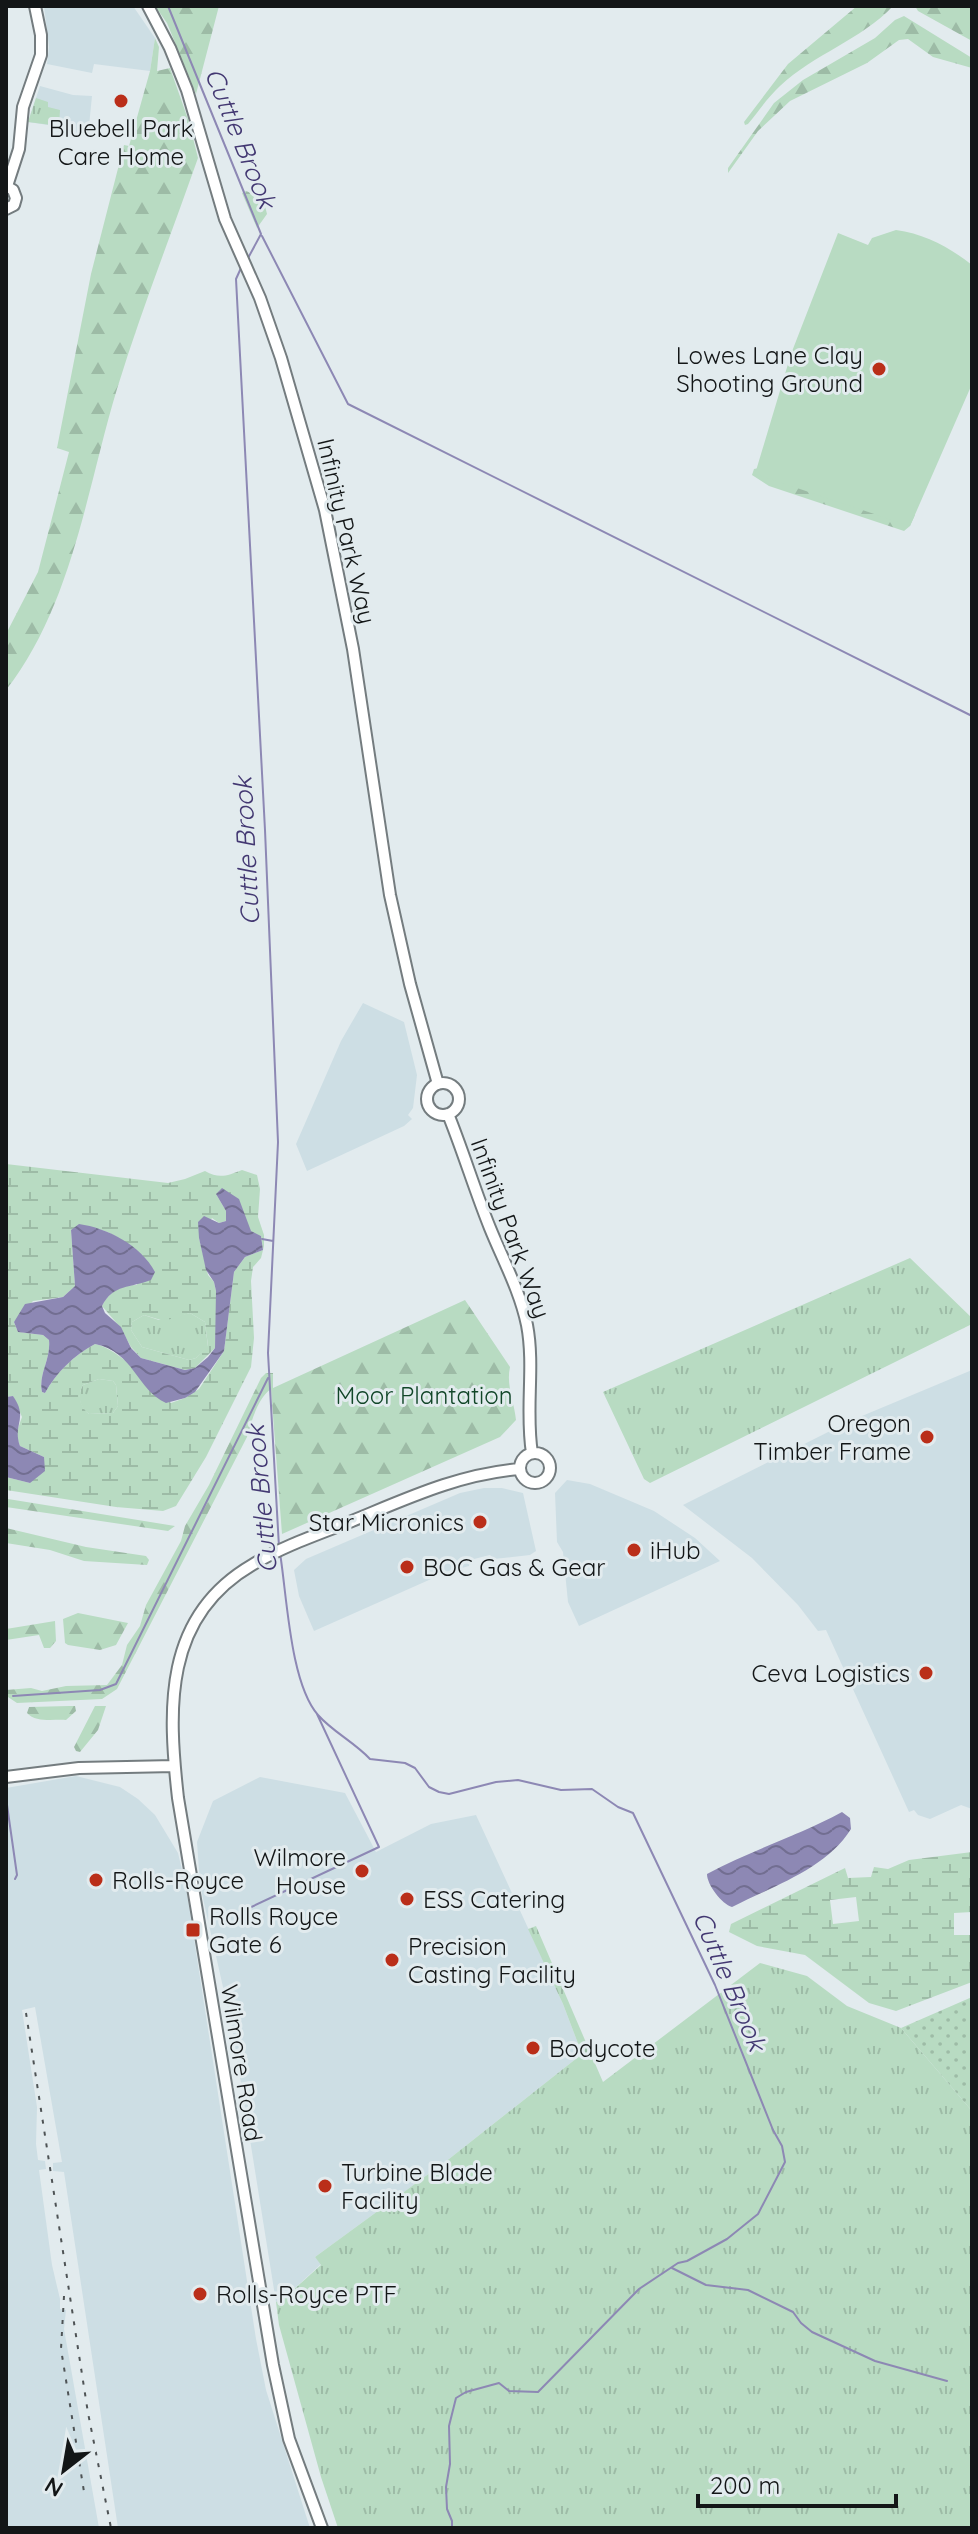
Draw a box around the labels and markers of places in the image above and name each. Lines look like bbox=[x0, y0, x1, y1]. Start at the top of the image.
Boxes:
marker: Bluebell Park Care Home bbox=[112, 92, 130, 110]
place label: Bluebell Park Care Home bbox=[49, 113, 193, 171]
place label: Lowes Lane Clay Shooting Ground bbox=[676, 340, 863, 398]
marker: Lowes Lane Clay Shooting Ground bbox=[870, 360, 888, 378]
place label: Oregon Timber Frame bbox=[753, 1408, 911, 1466]
marker: Oregon Timber Frame bbox=[918, 1428, 936, 1446]
place label: Star Micronics bbox=[309, 1507, 464, 1537]
marker: Star Micronics bbox=[471, 1513, 489, 1531]
place label: iHub bbox=[650, 1535, 701, 1565]
marker: iHub bbox=[625, 1541, 643, 1559]
place label: BOC Gas & Gear bbox=[423, 1552, 606, 1582]
marker: BOC Gas & Gear bbox=[398, 1558, 416, 1576]
place label: Ceva Logistics bbox=[752, 1658, 910, 1688]
marker: Ceva Logistics bbox=[917, 1664, 935, 1682]
place label: Wilmore House bbox=[254, 1842, 346, 1900]
marker: Wilmore House bbox=[353, 1862, 371, 1880]
place label: Rolls-Royce bbox=[112, 1865, 244, 1895]
marker: Rolls-Royce bbox=[87, 1871, 105, 1889]
place label: ESS Catering bbox=[423, 1884, 565, 1914]
marker: ESS Catering bbox=[398, 1890, 416, 1908]
place label: Rolls Royce Gate 6 bbox=[209, 1901, 338, 1959]
marker: Rolls Royce Gate 6 bbox=[184, 1921, 202, 1939]
place label: Precision Casting Facility bbox=[408, 1931, 576, 1989]
marker: Precision Casting Facility bbox=[383, 1951, 401, 1969]
place label: Bodycote bbox=[549, 2033, 656, 2063]
marker: Bodycote bbox=[524, 2039, 542, 2057]
place label: Turbine Blade Facility bbox=[341, 2157, 493, 2215]
marker: Turbine Blade Facility bbox=[316, 2177, 334, 2195]
place label: Rolls-Royce PTF bbox=[216, 2279, 397, 2309]
marker: Rolls-Royce PTF bbox=[191, 2285, 209, 2303]

